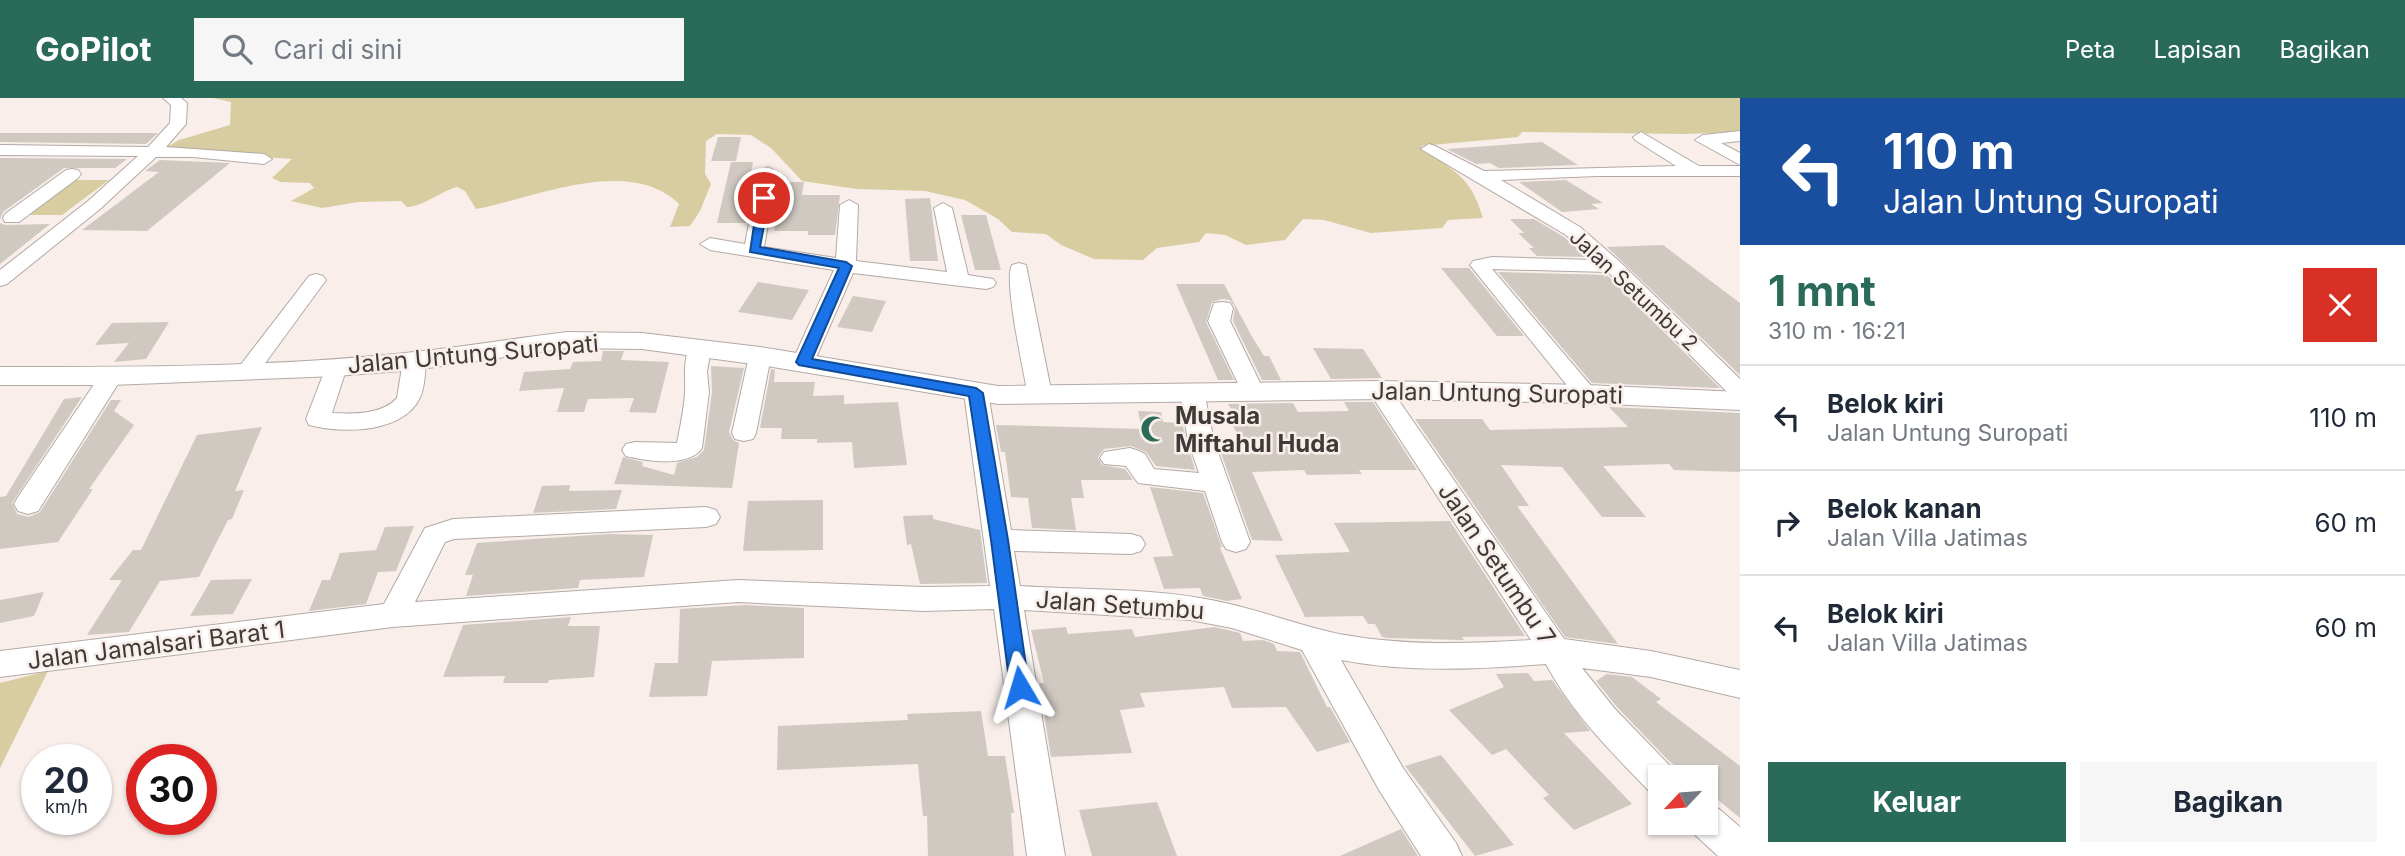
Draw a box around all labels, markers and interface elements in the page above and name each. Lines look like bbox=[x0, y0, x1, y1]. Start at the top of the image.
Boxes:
search box bbox=[194, 18, 684, 81]
text: GoPilot bbox=[35, 29, 152, 69]
icon: search bbox=[218, 30, 256, 68]
text: Cari di sini bbox=[274, 34, 402, 65]
text: Peta bbox=[2065, 35, 2116, 64]
text: Lapisan bbox=[2154, 35, 2241, 64]
text: Bagikan bbox=[2279, 35, 2370, 64]
text: 110 m bbox=[1883, 122, 2015, 181]
icon: left bbox=[1768, 126, 1859, 217]
pin bbox=[734, 168, 794, 228]
icon: arrive bbox=[745, 179, 783, 217]
text: Jalan Untung Suropati bbox=[1883, 182, 2219, 221]
street label: Jalan Setumbu 2 bbox=[1565, 224, 1703, 356]
text: 1 mnt bbox=[1768, 265, 1876, 316]
button: close bbox=[2303, 268, 2377, 342]
text: 310 m · 16:21 bbox=[1768, 317, 1906, 345]
street label: Jalan Untung Suropati bbox=[346, 329, 600, 379]
street label: Jalan Untung Suropati bbox=[1371, 376, 1623, 410]
text: Belok kiri bbox=[1827, 388, 1944, 419]
icon: left bbox=[1768, 399, 1806, 437]
place label: Musala Miftahul Huda bbox=[1175, 401, 1339, 458]
text: 110 m bbox=[2309, 402, 2377, 433]
mosque icon: Musala Miftahul Huda bbox=[1139, 414, 1169, 444]
text: Jalan Untung Suropati bbox=[1827, 419, 2068, 447]
street label: Jalan Setumbu 7 bbox=[1432, 478, 1562, 650]
text: Belok kanan bbox=[1827, 493, 1982, 524]
icon: right bbox=[1768, 504, 1806, 542]
text: 60 m bbox=[2314, 507, 2377, 538]
text: Jalan Villa Jatimas bbox=[1827, 524, 2028, 552]
street label: Jalan Setumbu bbox=[1035, 585, 1205, 625]
text: Belok kiri bbox=[1827, 598, 1944, 629]
icon: left bbox=[1768, 609, 1806, 647]
text: 60 m bbox=[2314, 612, 2377, 643]
street label: Jalan Jamalsari Barat 1 bbox=[26, 615, 286, 675]
text: Jalan Villa Jatimas bbox=[1827, 629, 2028, 657]
position arrow bbox=[983, 650, 1057, 724]
speed limit sign: 30 bbox=[126, 744, 217, 835]
text: 20 bbox=[44, 759, 89, 801]
button: Keluar bbox=[1768, 762, 2066, 842]
button: Bagikan bbox=[2080, 762, 2377, 842]
north arrow bbox=[1648, 765, 1718, 835]
map controls bbox=[1648, 765, 1718, 835]
text: km/h bbox=[45, 796, 88, 817]

